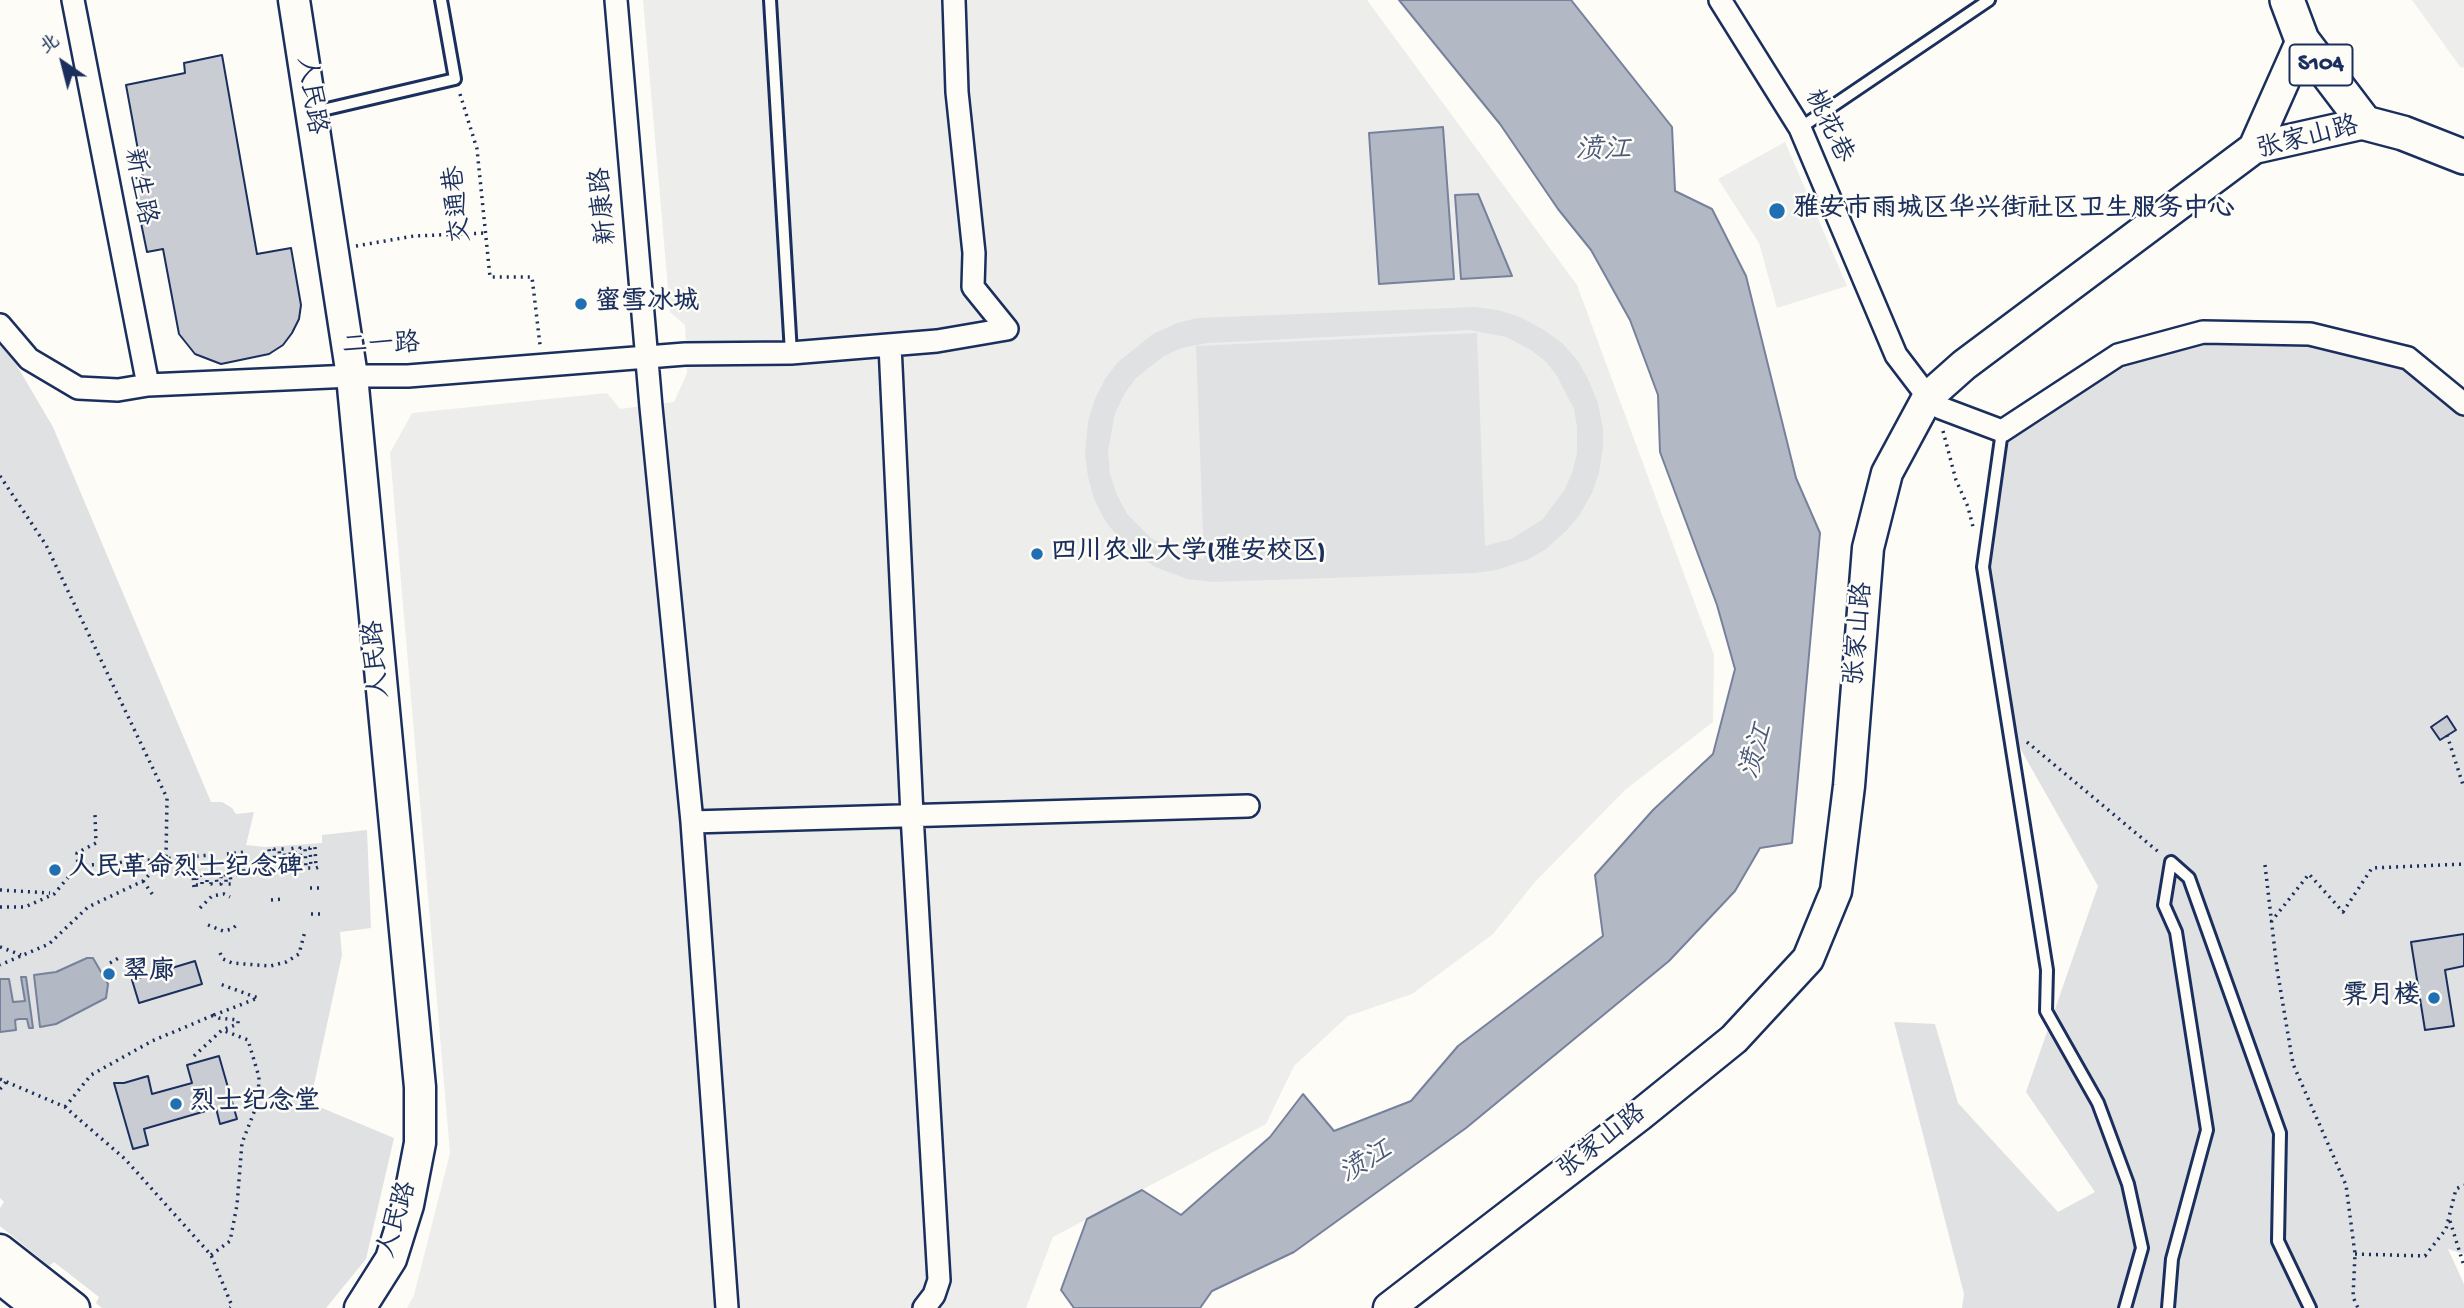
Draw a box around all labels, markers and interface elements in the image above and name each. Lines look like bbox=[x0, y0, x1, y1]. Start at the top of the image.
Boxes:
north arrow bbox=[28, 28, 98, 98]
text: 北 bbox=[36, 31, 65, 60]
road number: S104 bbox=[2290, 44, 2352, 86]
street label: 人民路 bbox=[287, 55, 331, 137]
street label: 桃花巷 bbox=[1796, 85, 1858, 169]
street label: 张家山路 bbox=[2254, 112, 2362, 168]
water label: 𣸣江 bbox=[1575, 136, 1631, 170]
street label: 新生路 bbox=[115, 146, 161, 228]
street label: 交通巷 bbox=[440, 164, 480, 244]
street label: 新康路 bbox=[587, 166, 625, 246]
place label: 雅安市雨城区华兴街社区卫生服务中心 bbox=[1793, 195, 2235, 227]
marker: 雅安市雨城区华兴街社区卫生服务中心 bbox=[1767, 201, 1787, 221]
place label: 蜜雪冰城 bbox=[595, 288, 699, 320]
marker: 蜜雪冰城 bbox=[573, 296, 589, 312]
street label: 二一路 bbox=[341, 330, 421, 364]
place label: 四川农业大学(雅安校区) bbox=[1051, 538, 1326, 570]
marker: 四川农业大学(雅安校区) bbox=[1029, 546, 1045, 562]
street label: 张家山路 bbox=[1841, 581, 1881, 687]
street label: 人民路 bbox=[360, 619, 398, 699]
water label: 𣸣江 bbox=[1735, 720, 1783, 784]
place label: 人民革命烈士纪念碑 bbox=[69, 854, 303, 886]
marker: 人民革命烈士纪念碑 bbox=[47, 862, 63, 878]
place label: 翠廊 bbox=[123, 958, 175, 990]
marker: 翠廊 bbox=[101, 966, 117, 982]
place label: 霁月楼 bbox=[2342, 982, 2420, 1014]
marker: 霁月楼 bbox=[2426, 990, 2442, 1006]
place label: 烈士纪念堂 bbox=[190, 1088, 320, 1120]
marker: 烈士纪念堂 bbox=[168, 1096, 184, 1112]
street label: 张家山路 bbox=[1552, 1099, 1654, 1187]
water label: 𣸣江 bbox=[1334, 1135, 1400, 1193]
street label: 人民路 bbox=[373, 1178, 425, 1262]

